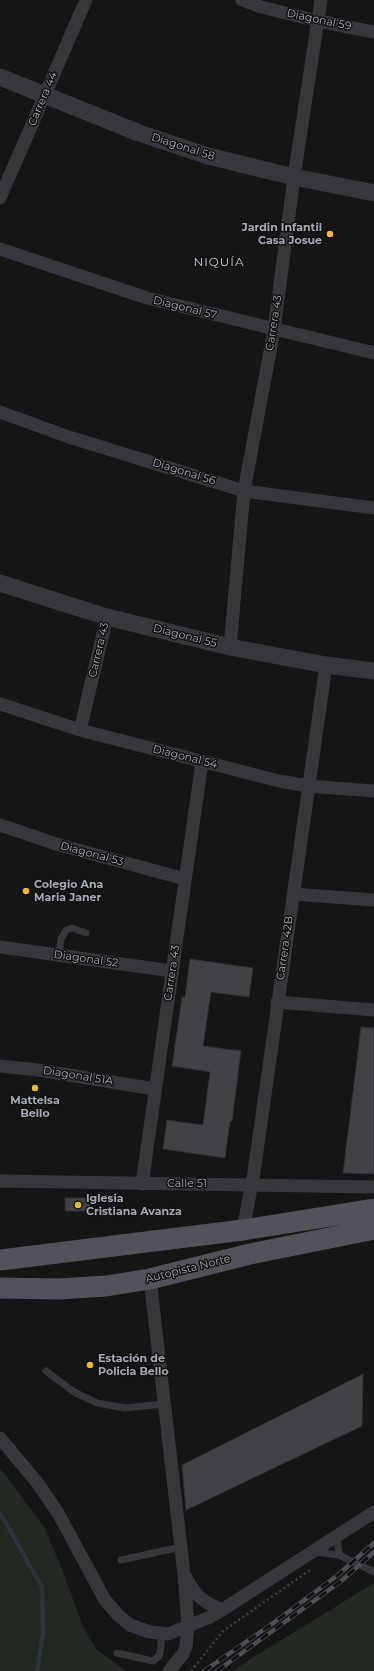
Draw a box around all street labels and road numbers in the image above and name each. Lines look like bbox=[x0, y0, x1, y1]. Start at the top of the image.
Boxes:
street label: Diagonal 59 bbox=[286, 7, 352, 33]
street label: Carrera 44 bbox=[26, 70, 60, 128]
street label: Diagonal 58 bbox=[150, 131, 216, 163]
street label: Diagonal 57 bbox=[152, 294, 218, 322]
street label: Carrera 43 bbox=[263, 294, 285, 352]
street label: Diagonal 56 bbox=[151, 456, 217, 488]
street label: Carrera 43 bbox=[86, 621, 112, 679]
street label: Diagonal 55 bbox=[152, 622, 218, 650]
street label: Diagonal 54 bbox=[151, 743, 219, 771]
street label: Diagonal 53 bbox=[59, 839, 125, 869]
street label: Carrera 42B bbox=[274, 915, 296, 981]
street label: Carrera 43 bbox=[162, 944, 182, 1002]
street label: Diagonal 52 bbox=[53, 948, 119, 970]
street label: Diagonal 51A bbox=[42, 1064, 114, 1088]
street label: Calle 51 bbox=[167, 1177, 207, 1191]
street label: Autopista Norte bbox=[144, 1252, 232, 1286]

